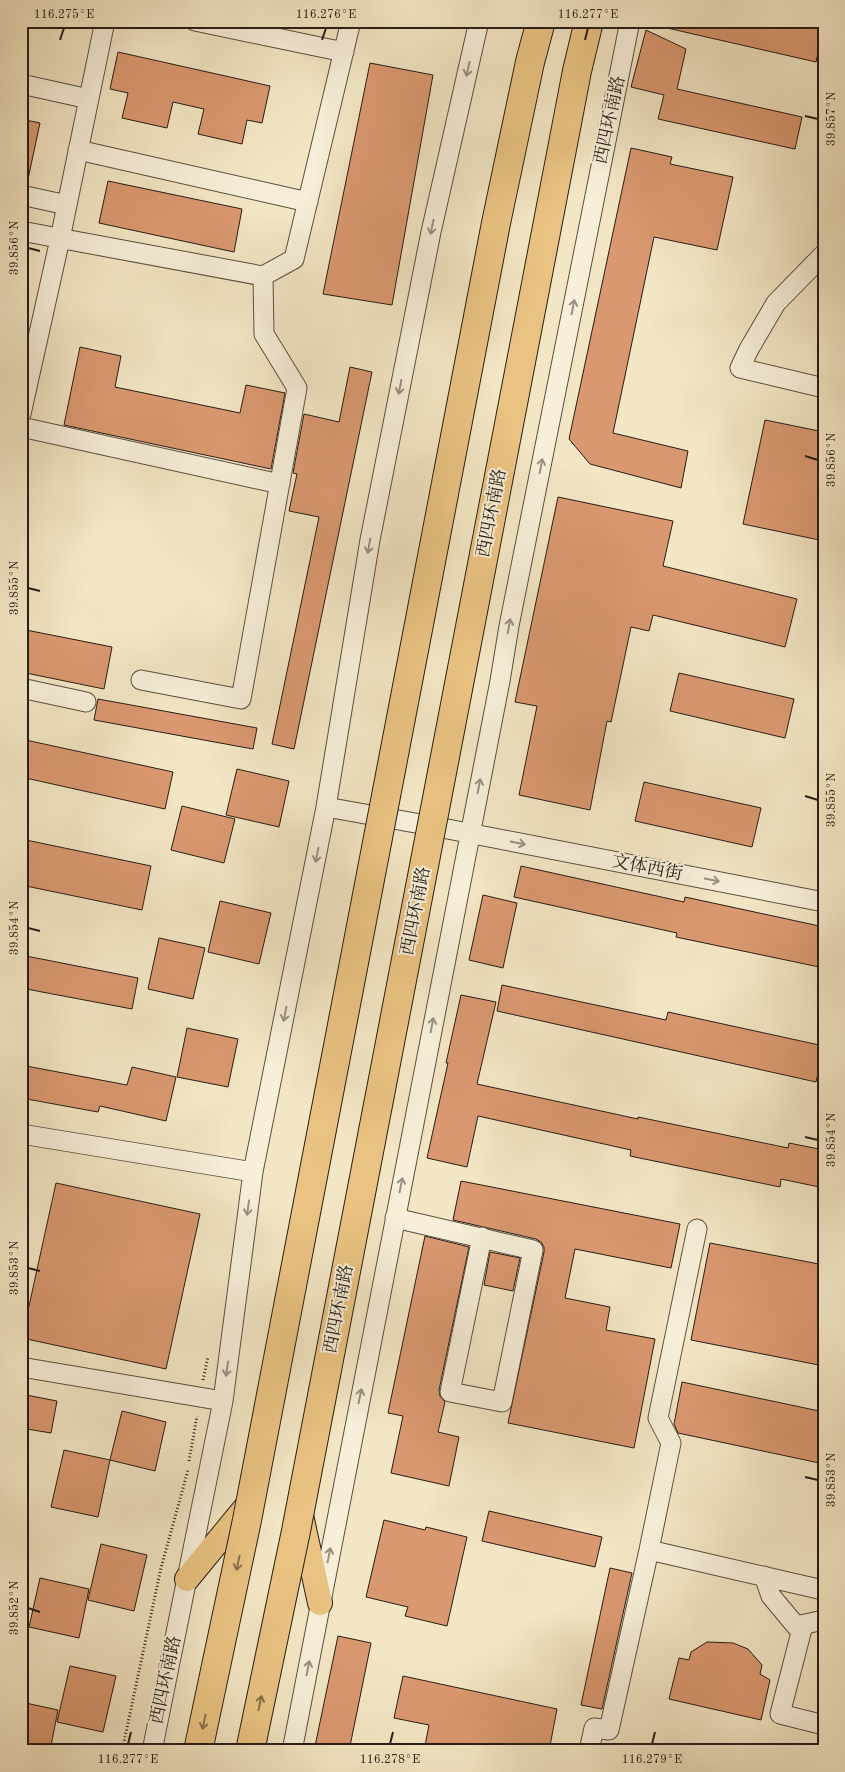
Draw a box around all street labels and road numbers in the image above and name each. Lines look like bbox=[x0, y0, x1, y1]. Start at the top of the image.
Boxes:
street label: 西四环南路 bbox=[590, 74, 628, 166]
street label: 西四环南路 bbox=[473, 467, 509, 559]
street label: 文体西街 bbox=[610, 850, 684, 884]
street label: 西四环南路 bbox=[397, 865, 433, 957]
street label: 西四环南路 bbox=[320, 1263, 356, 1355]
street label: 西四环南路 bbox=[146, 1634, 184, 1726]

